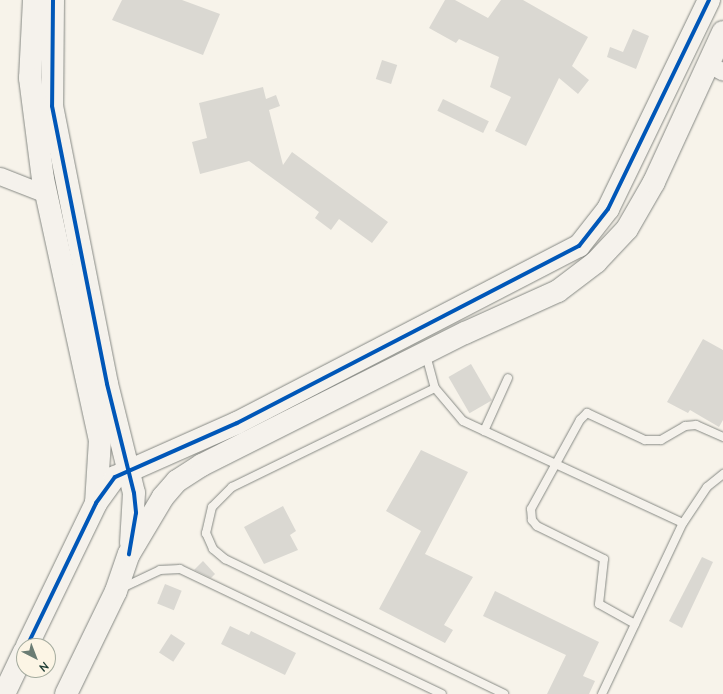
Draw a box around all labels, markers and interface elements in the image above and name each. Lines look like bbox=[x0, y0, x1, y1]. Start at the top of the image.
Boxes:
north arrow bbox=[16, 638, 56, 678]
text: N bbox=[36, 659, 51, 674]

